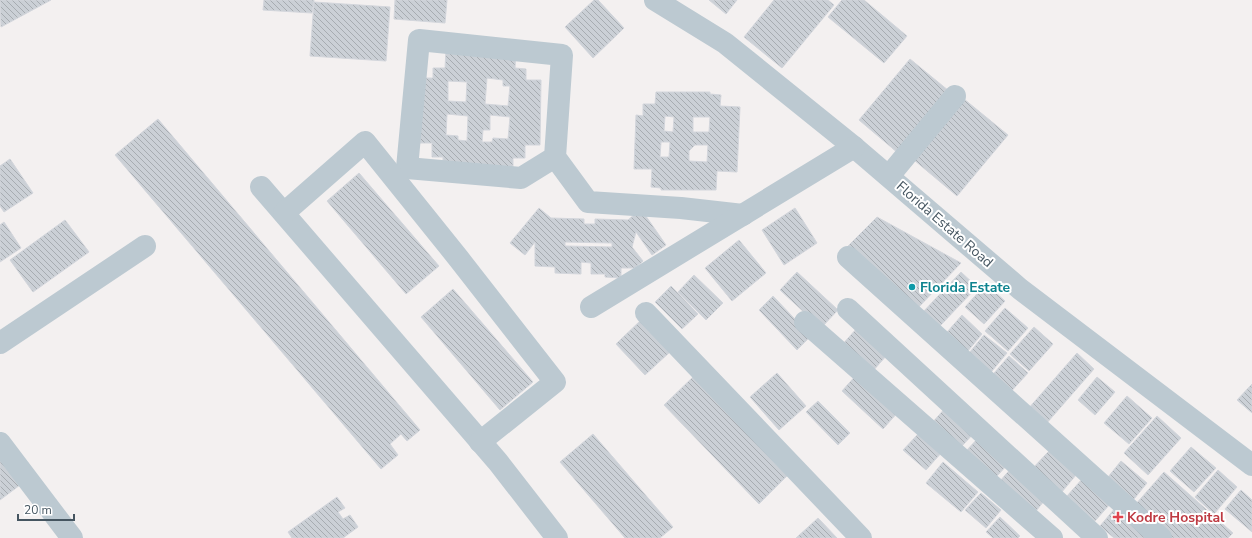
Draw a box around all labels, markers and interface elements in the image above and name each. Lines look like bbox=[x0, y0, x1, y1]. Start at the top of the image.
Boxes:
street label: Florida Estate Road bbox=[892, 177, 997, 272]
place label: Florida Estate bbox=[920, 278, 1011, 297]
marker: Florida Estate bbox=[907, 282, 917, 292]
scale bar bbox=[18, 496, 74, 522]
text: 20 m bbox=[24, 502, 52, 518]
place label: Kodre Hospital bbox=[1127, 508, 1225, 527]
marker: Kodre Hospital bbox=[1112, 511, 1124, 523]

